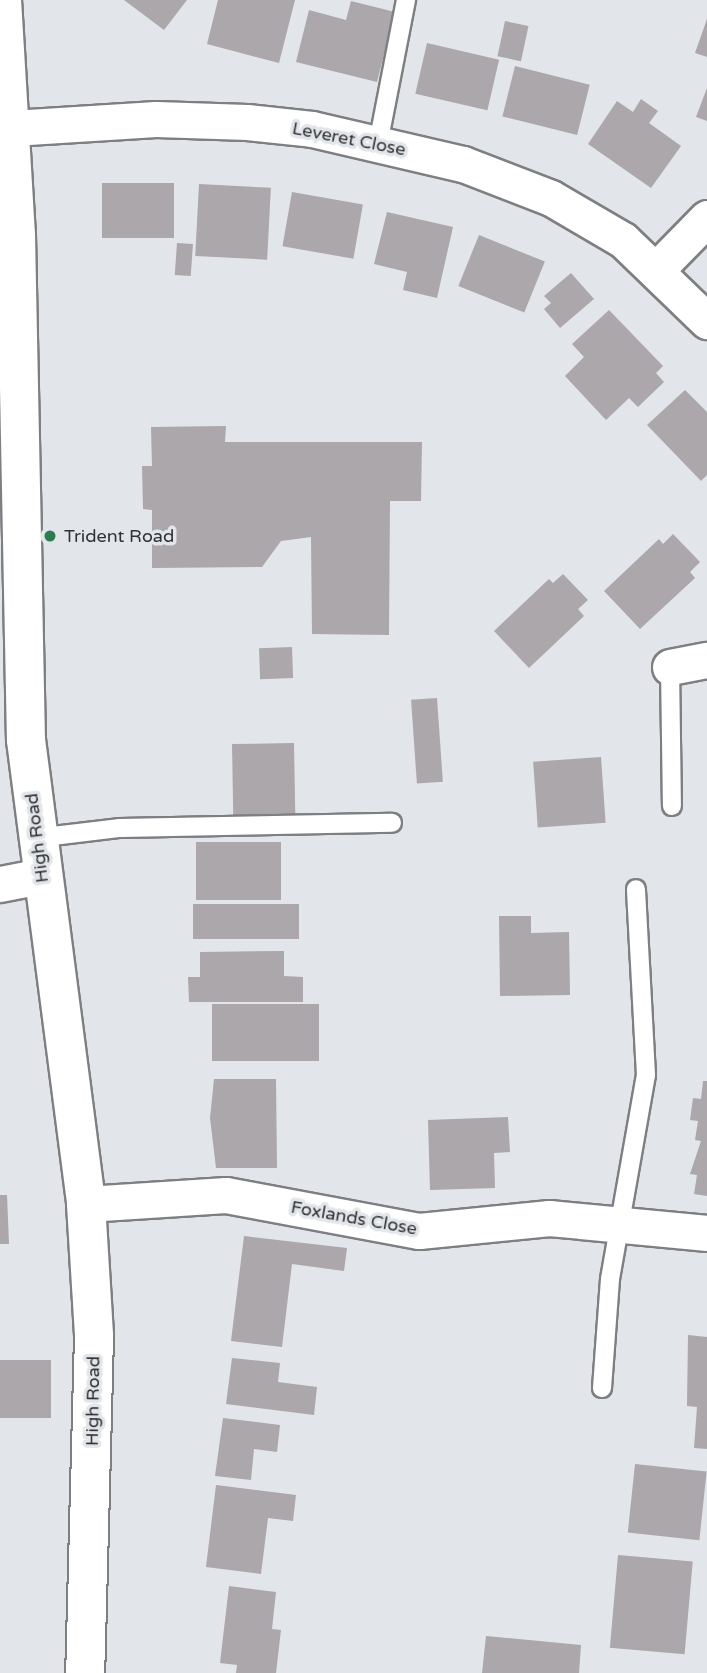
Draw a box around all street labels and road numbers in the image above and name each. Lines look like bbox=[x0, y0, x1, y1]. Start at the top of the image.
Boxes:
street label: Leveret Close bbox=[290, 117, 408, 161]
street label: High Road bbox=[21, 792, 53, 884]
street label: Foxlands Close bbox=[289, 1196, 419, 1240]
street label: High Road bbox=[81, 1356, 105, 1446]

